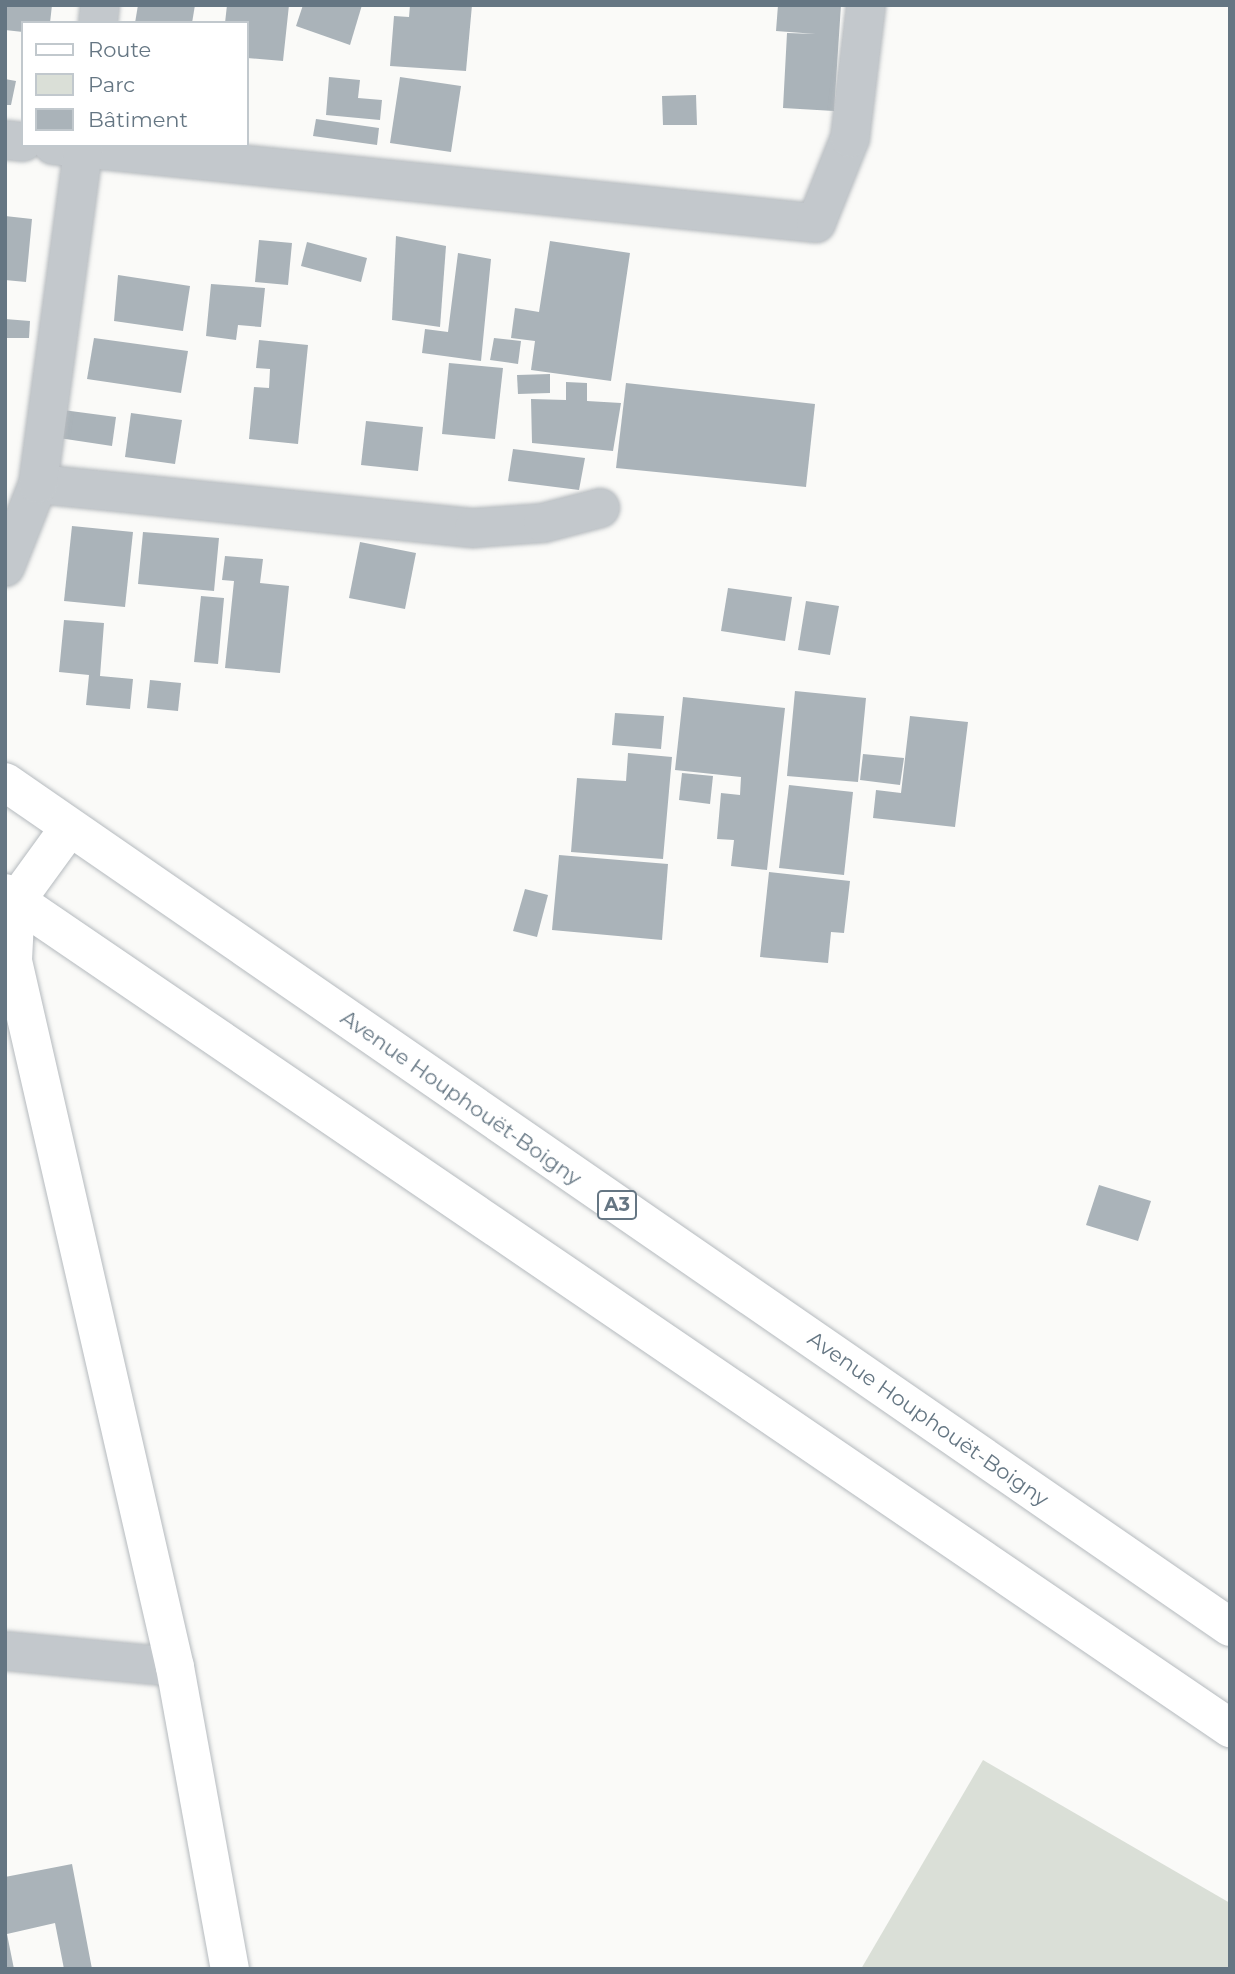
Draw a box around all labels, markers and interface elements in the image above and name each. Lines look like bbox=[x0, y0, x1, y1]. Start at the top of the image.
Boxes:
legend bbox=[21, 21, 248, 147]
text: Route bbox=[88, 37, 151, 62]
text: Parc bbox=[88, 72, 135, 97]
text: Bâtiment bbox=[88, 107, 188, 132]
street label: Avenue Houphouët-Boigny bbox=[336, 1005, 586, 1191]
road number: A3 bbox=[596, 1190, 638, 1220]
street label: Avenue Houphouët-Boigny bbox=[803, 1326, 1053, 1512]

